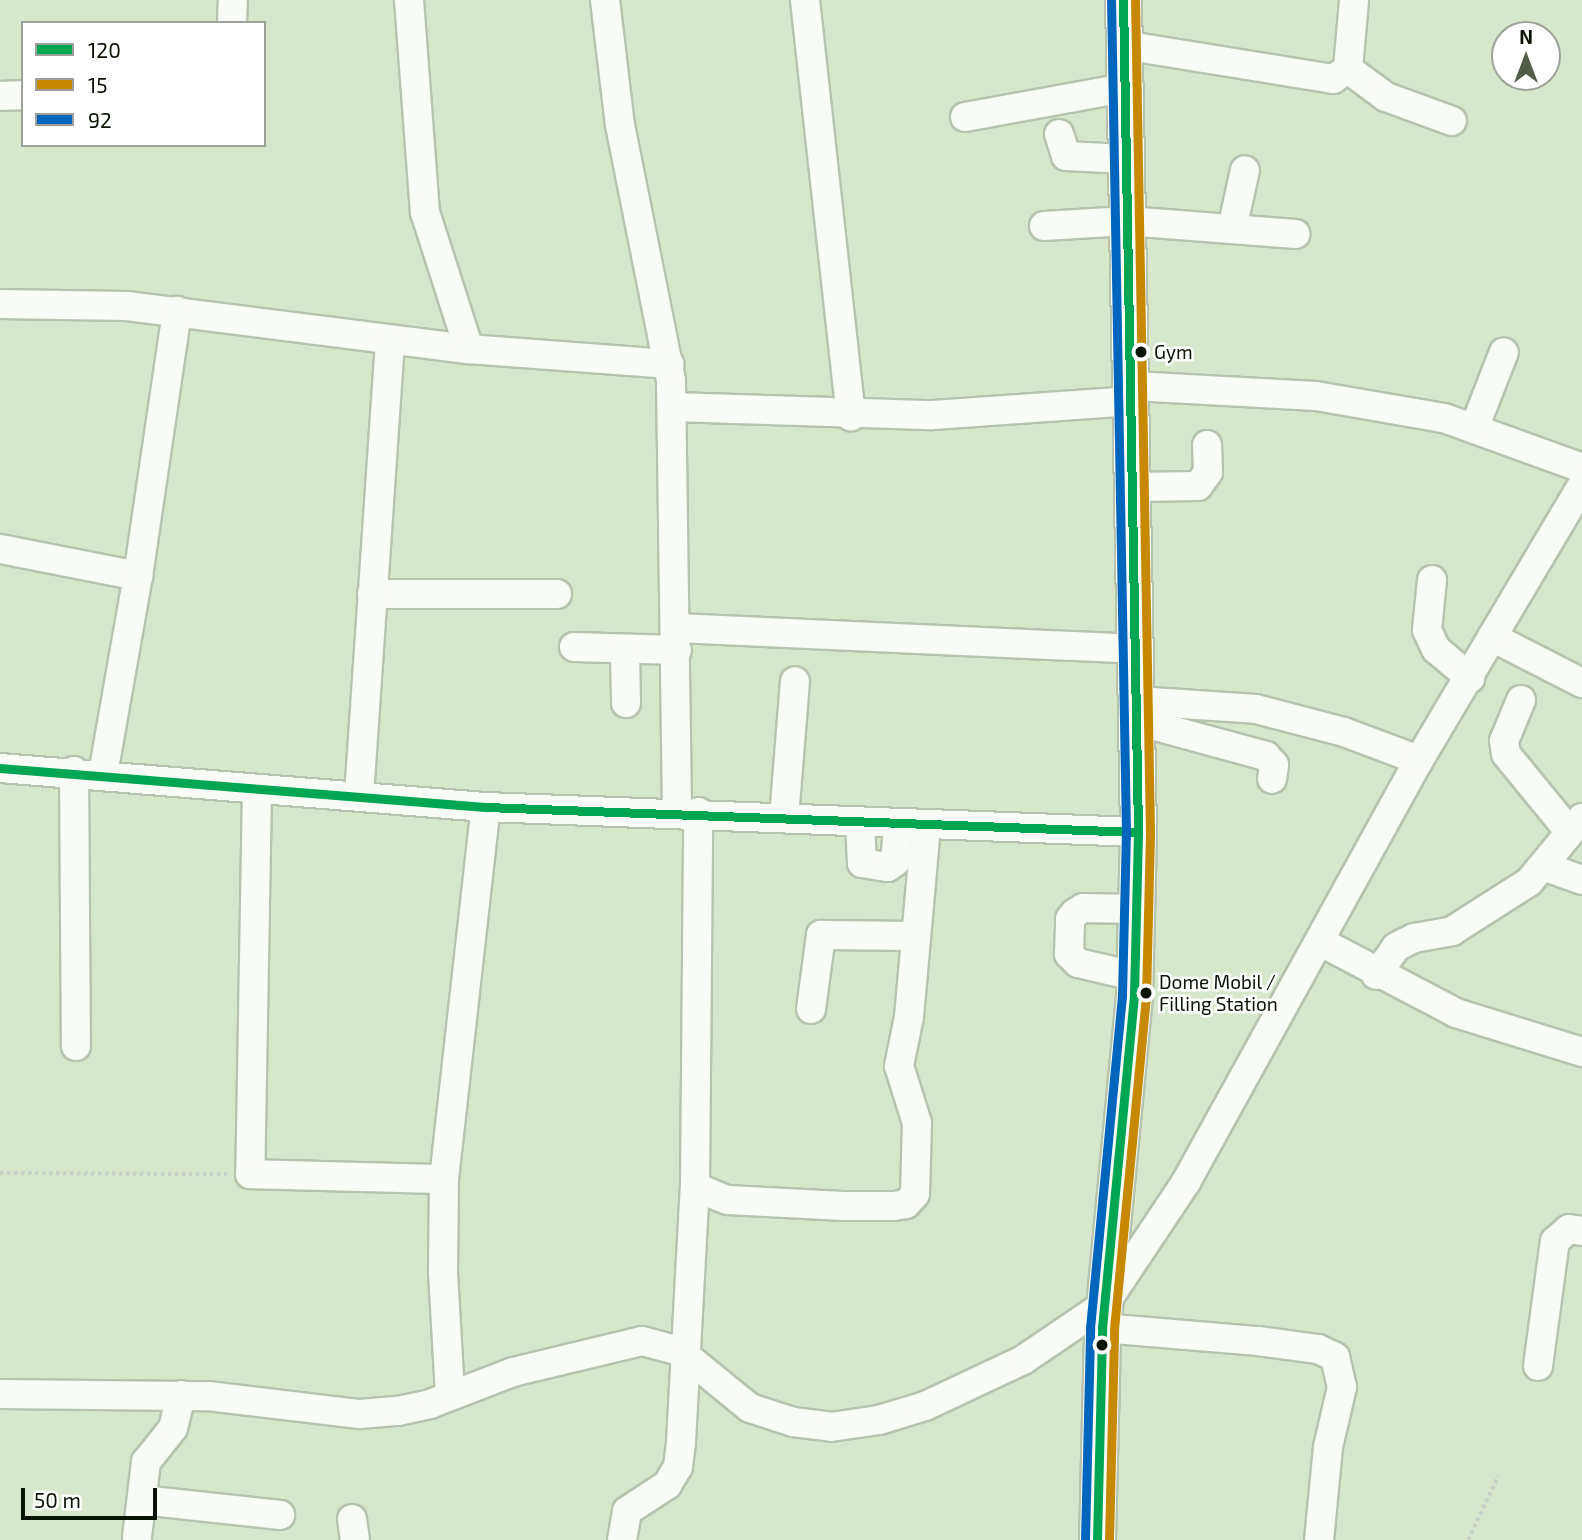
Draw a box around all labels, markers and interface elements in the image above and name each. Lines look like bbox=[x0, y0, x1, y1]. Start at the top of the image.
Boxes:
legend bbox=[21, 21, 266, 147]
north arrow bbox=[1491, 21, 1561, 91]
text: N bbox=[1519, 25, 1533, 48]
text: 120 bbox=[88, 37, 121, 62]
text: 15 bbox=[88, 72, 108, 97]
text: 92 bbox=[88, 107, 112, 132]
place label: Gym bbox=[1154, 341, 1193, 363]
marker: Gym bbox=[1134, 345, 1148, 359]
place label: Dome Mobil / Filling Station bbox=[1159, 971, 1278, 1015]
marker: Dome Mobil / Filling Station bbox=[1139, 986, 1153, 1000]
unlabelled marker bbox=[1095, 1338, 1109, 1352]
scale bar bbox=[24, 1474, 161, 1518]
text: 50 m bbox=[34, 1487, 81, 1512]

